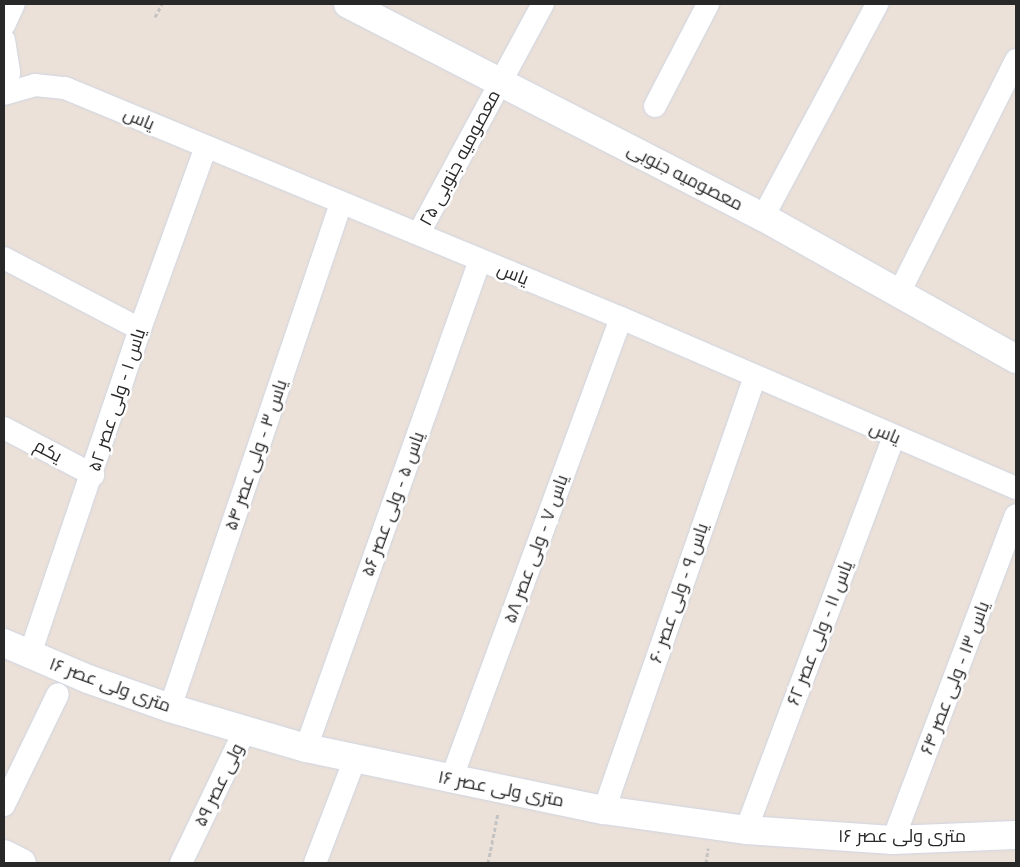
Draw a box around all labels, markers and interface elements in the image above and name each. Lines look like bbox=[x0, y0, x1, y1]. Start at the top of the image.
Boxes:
street label: معصومیه جنوبی ۲۵ bbox=[415, 86, 505, 230]
street label: یاس bbox=[120, 103, 158, 135]
street label: معصومیه جنوبی bbox=[623, 139, 747, 215]
street label: یاس bbox=[494, 258, 532, 290]
street label: یاس ۱ - ولی عصر ۵۲ bbox=[84, 326, 150, 474]
street label: یاس ۳ - ولی عصر ۵۴ bbox=[220, 377, 292, 533]
street label: یاس bbox=[866, 417, 904, 449]
street label: یاس ۵ - ولی عصر ۵۶ bbox=[357, 429, 429, 579]
street label: یکم bbox=[30, 435, 66, 467]
street label: یاس ۷ - ولی عصر ۵۸ bbox=[499, 472, 573, 626]
street label: یاس ۹ - ولی عصر ۶۰ bbox=[645, 520, 713, 666]
street label: یاس ۱۱ - ولی عصر ۶۲ bbox=[782, 558, 858, 708]
street label: یاس ۱۳ - ولی عصر ۶۴ bbox=[916, 598, 994, 758]
street label: ۱۶ متری ولی عصر bbox=[46, 653, 174, 717]
street label: ولی عصر ۵۹ bbox=[190, 740, 248, 830]
street label: ۱۶ متری ولی عصر bbox=[436, 766, 566, 812]
street label: ۱۶ متری ولی عصر bbox=[838, 825, 966, 847]

